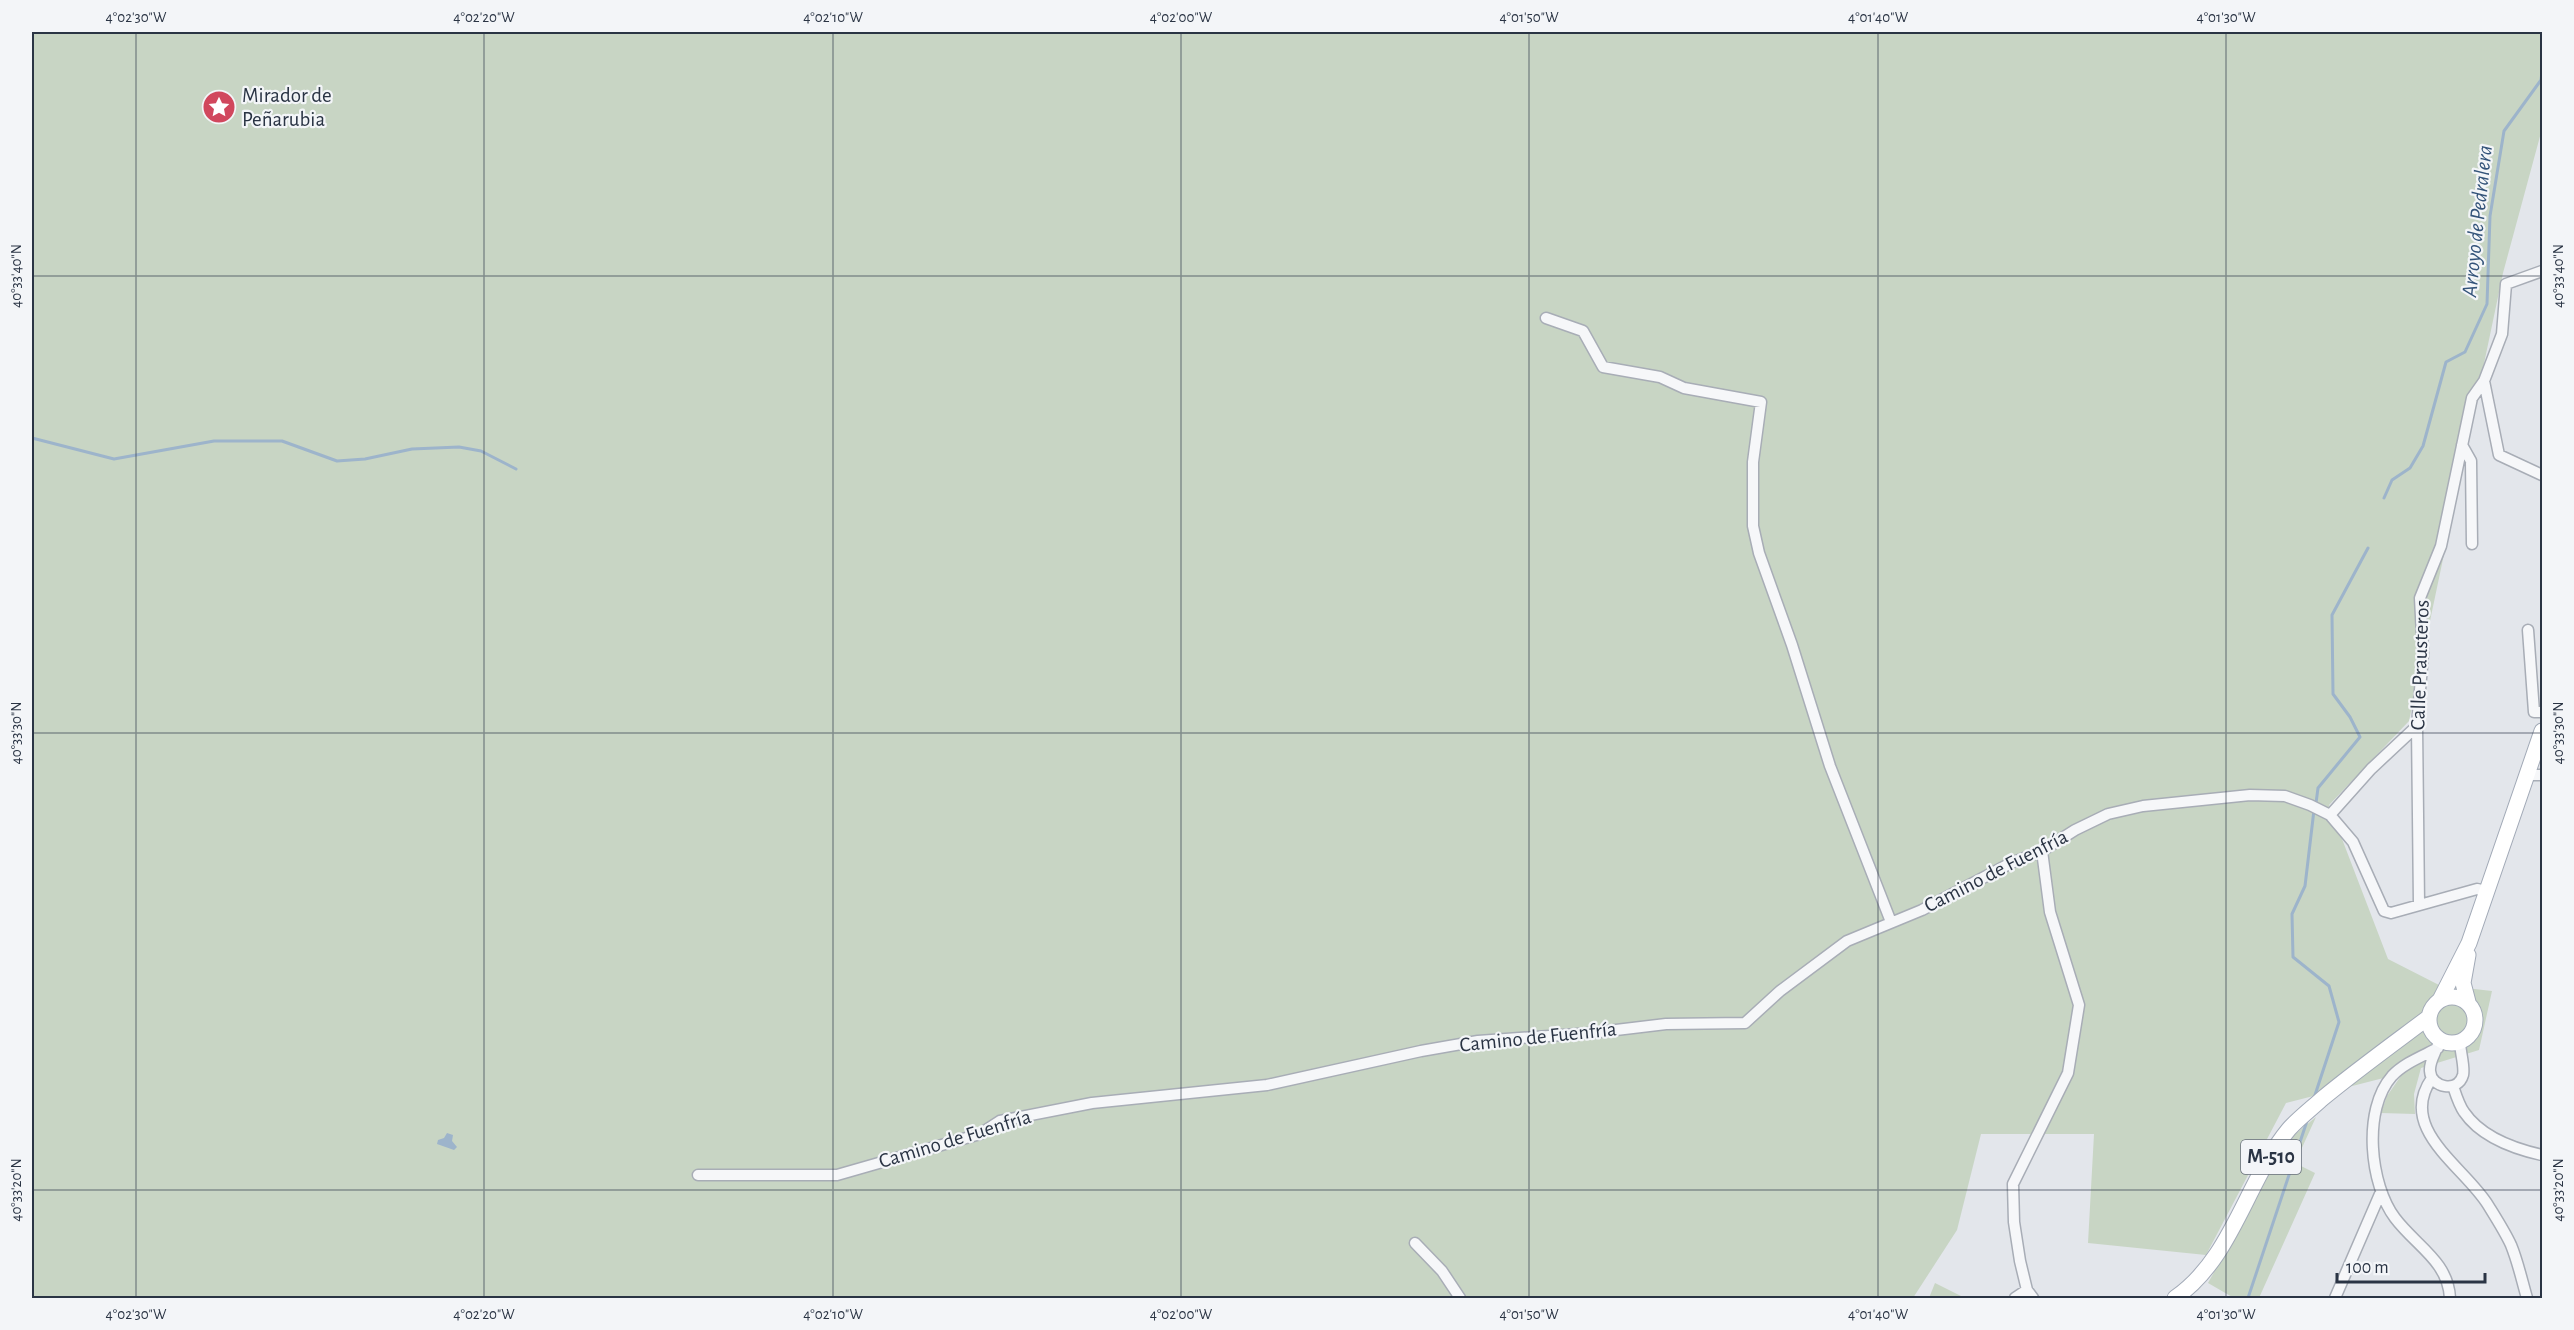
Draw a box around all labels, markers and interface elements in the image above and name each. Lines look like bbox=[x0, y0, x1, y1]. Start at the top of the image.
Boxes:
text: 4°02'30"W bbox=[106, 10, 167, 25]
text: 4°02'20"W bbox=[453, 10, 515, 25]
text: 4°02'10"W bbox=[803, 10, 863, 25]
text: 4°02'00"W bbox=[1150, 10, 1213, 25]
text: 4°01'50"W bbox=[1499, 10, 1559, 25]
text: 4°01'40"W bbox=[1848, 10, 1909, 25]
text: 4°01'30"W bbox=[2196, 10, 2256, 25]
place label: Mirador de Peñarubia bbox=[242, 85, 332, 130]
place icon: Mirador de Peñarubia bbox=[201, 89, 237, 125]
water label: Arroyo de Pedralera bbox=[2458, 144, 2496, 299]
text: 40°33'40"N bbox=[9, 244, 24, 308]
text: 40°33'40"N bbox=[2551, 244, 2566, 308]
street label: Calle Prausteros bbox=[2407, 599, 2433, 731]
text: 40°33'30"N bbox=[9, 702, 24, 764]
text: 40°33'30"N bbox=[2551, 702, 2566, 764]
street label: Camino de Fuenfría bbox=[1921, 826, 2071, 916]
street label: Camino de Fuenfría bbox=[1458, 1018, 1618, 1056]
street label: Camino de Fuenfría bbox=[876, 1106, 1034, 1172]
road number: M-510 bbox=[2241, 1140, 2301, 1174]
text: 40°33'20"N bbox=[9, 1158, 24, 1222]
text: 40°33'20"N bbox=[2551, 1158, 2566, 1222]
scale bar bbox=[2337, 1246, 2486, 1284]
text: 100 m bbox=[2346, 1259, 2389, 1277]
text: 4°02'30"W bbox=[106, 1307, 167, 1322]
text: 4°02'20"W bbox=[453, 1307, 515, 1322]
text: 4°02'10"W bbox=[803, 1307, 863, 1322]
text: 4°02'00"W bbox=[1150, 1307, 1213, 1322]
text: 4°01'50"W bbox=[1499, 1307, 1559, 1322]
text: 4°01'40"W bbox=[1848, 1307, 1909, 1322]
text: 4°01'30"W bbox=[2196, 1307, 2256, 1322]

